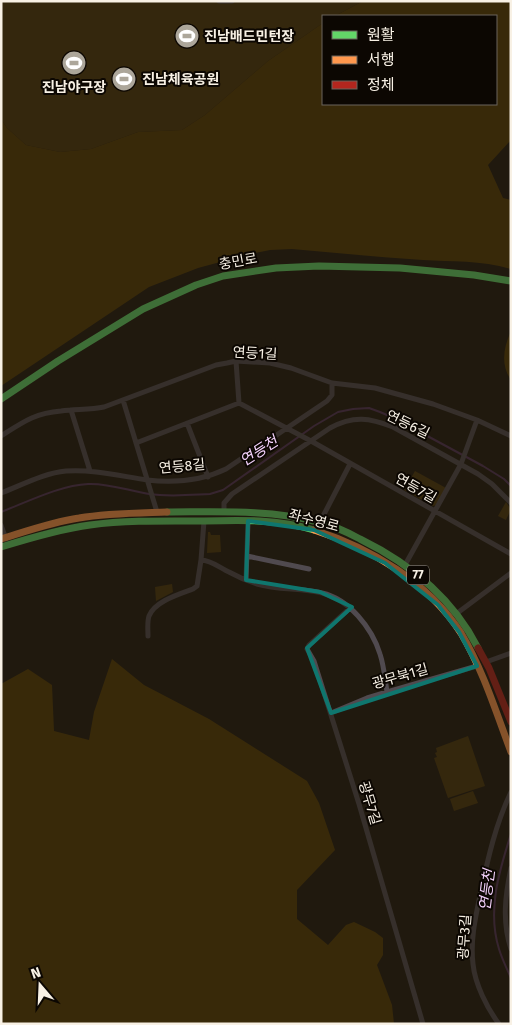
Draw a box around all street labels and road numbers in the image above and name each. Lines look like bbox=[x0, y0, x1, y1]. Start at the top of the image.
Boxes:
street label: 충민로 bbox=[218, 250, 259, 273]
street label: 연등1길 bbox=[232, 344, 278, 363]
street label: 연등6길 bbox=[383, 407, 432, 442]
street label: 연등8길 bbox=[158, 456, 206, 477]
street label: 연등7길 bbox=[392, 470, 439, 507]
street label: 좌수영로 bbox=[287, 506, 341, 535]
road number: 77 bbox=[407, 566, 429, 584]
street label: 광무북1길 bbox=[370, 660, 430, 693]
street label: 광무7길 bbox=[355, 779, 384, 827]
street label: 광무3길 bbox=[454, 914, 475, 960]

